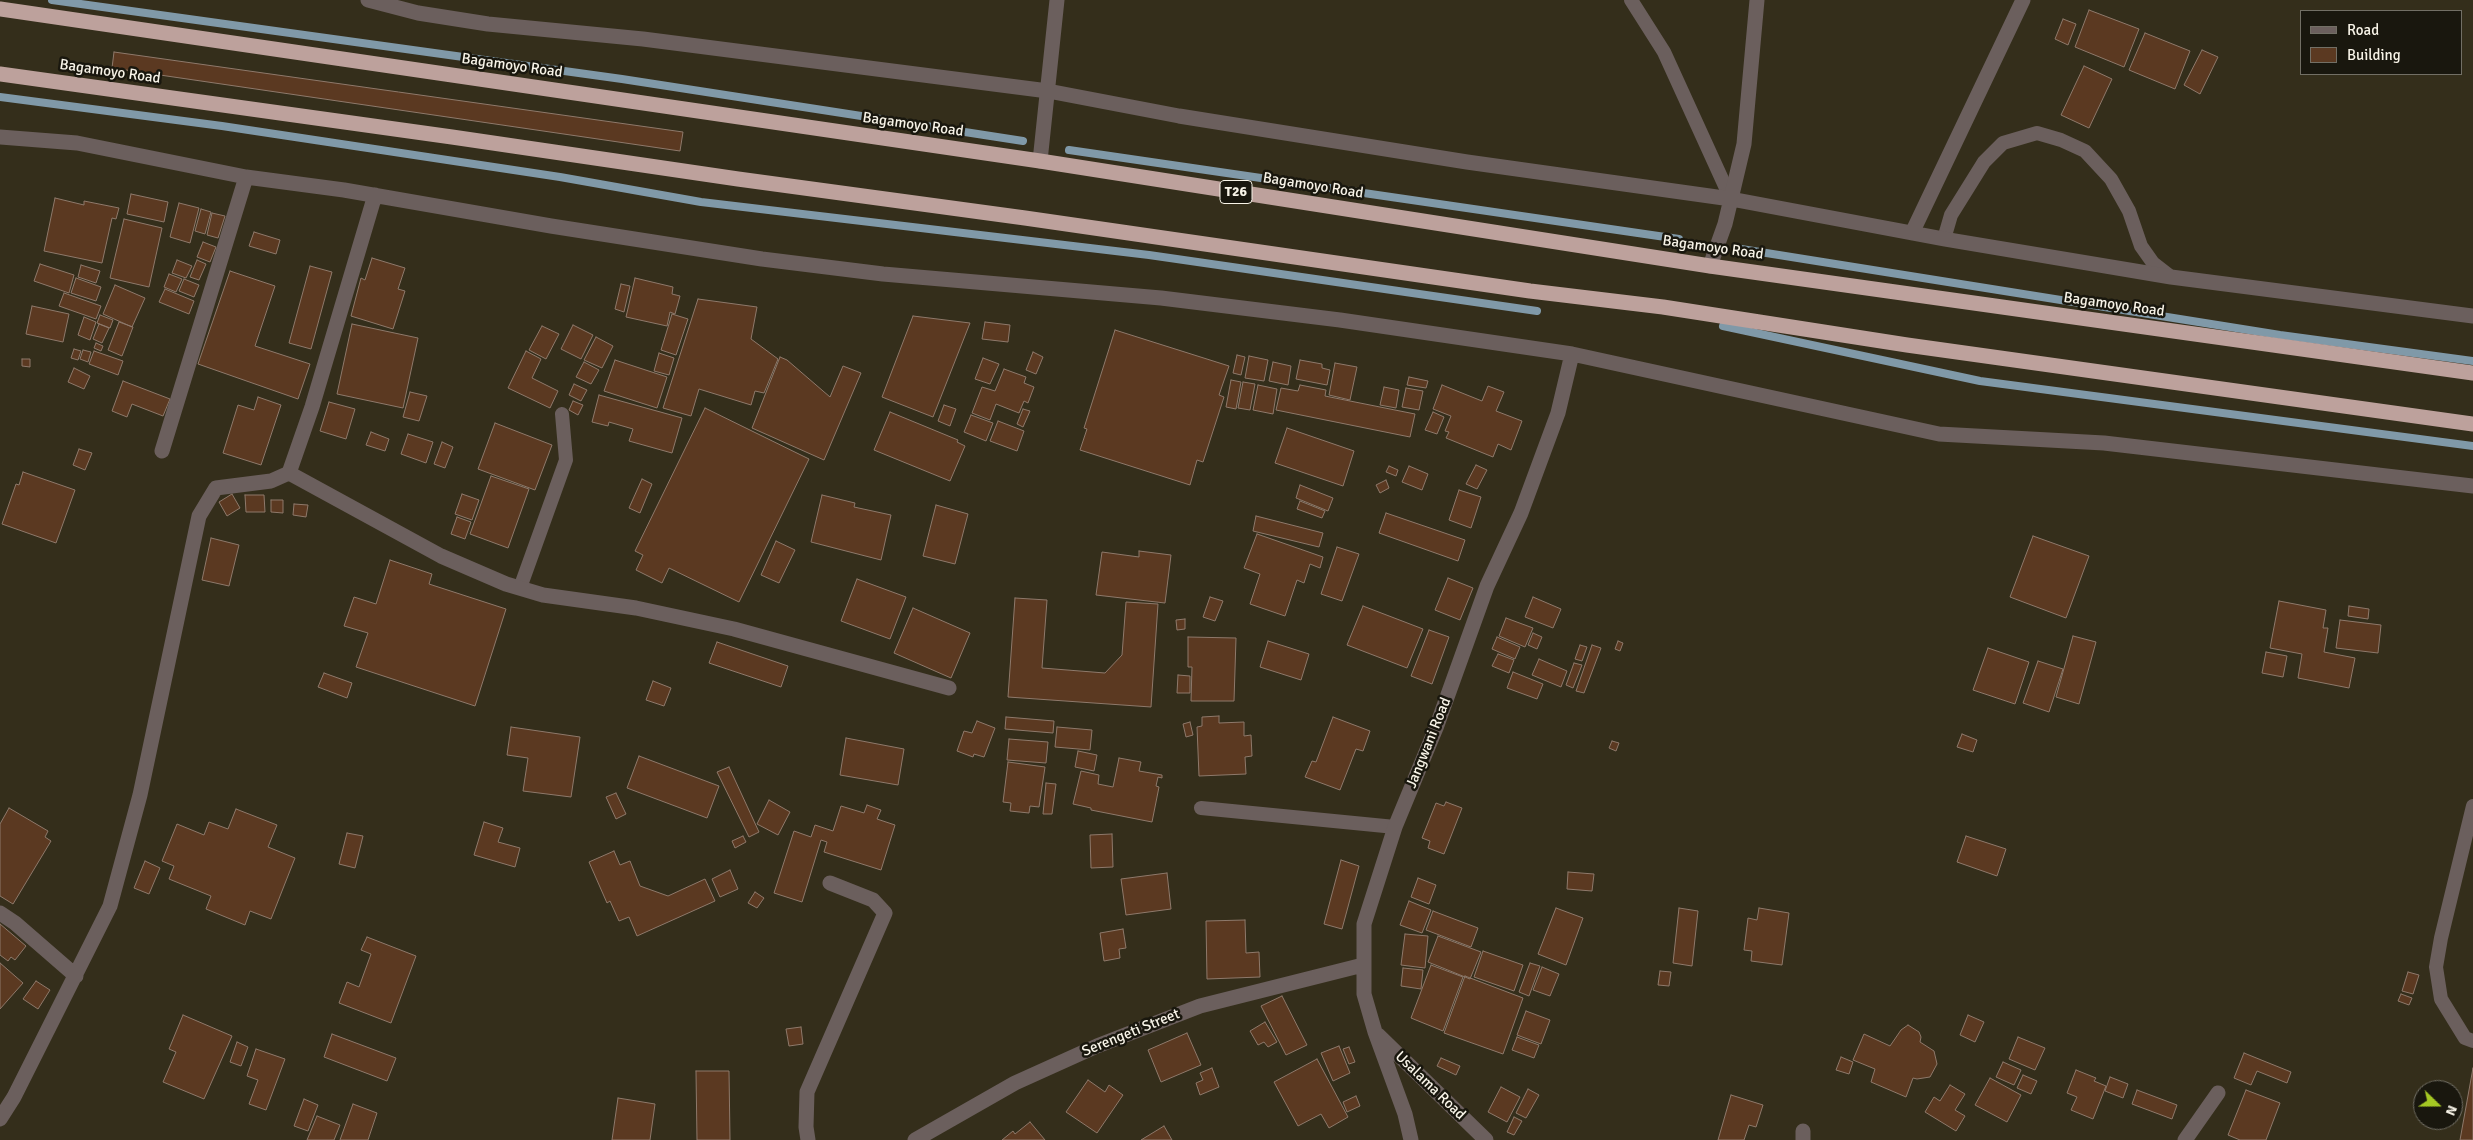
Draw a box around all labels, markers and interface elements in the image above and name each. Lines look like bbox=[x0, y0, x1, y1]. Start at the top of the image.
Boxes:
legend bbox=[2300, 10, 2463, 75]
text: Road bbox=[2347, 21, 2379, 39]
text: Building bbox=[2347, 46, 2401, 64]
street label: Bagamoyo Road bbox=[460, 50, 564, 82]
street label: Bagamoyo Road bbox=[58, 56, 162, 88]
street label: Bagamoyo Road bbox=[861, 109, 965, 141]
street label: Bagamoyo Road bbox=[1261, 169, 1365, 203]
road number: T26 bbox=[1220, 180, 1252, 203]
street label: Bagamoyo Road bbox=[1661, 232, 1765, 264]
street label: Bagamoyo Road bbox=[2062, 289, 2166, 321]
street label: Jangwani Road bbox=[1403, 695, 1455, 791]
street label: Serengeti Street bbox=[1079, 1005, 1183, 1061]
street label: Usalama Road bbox=[1391, 1048, 1469, 1124]
north arrow bbox=[2413, 1080, 2463, 1130]
text: N bbox=[2442, 1103, 2461, 1118]

